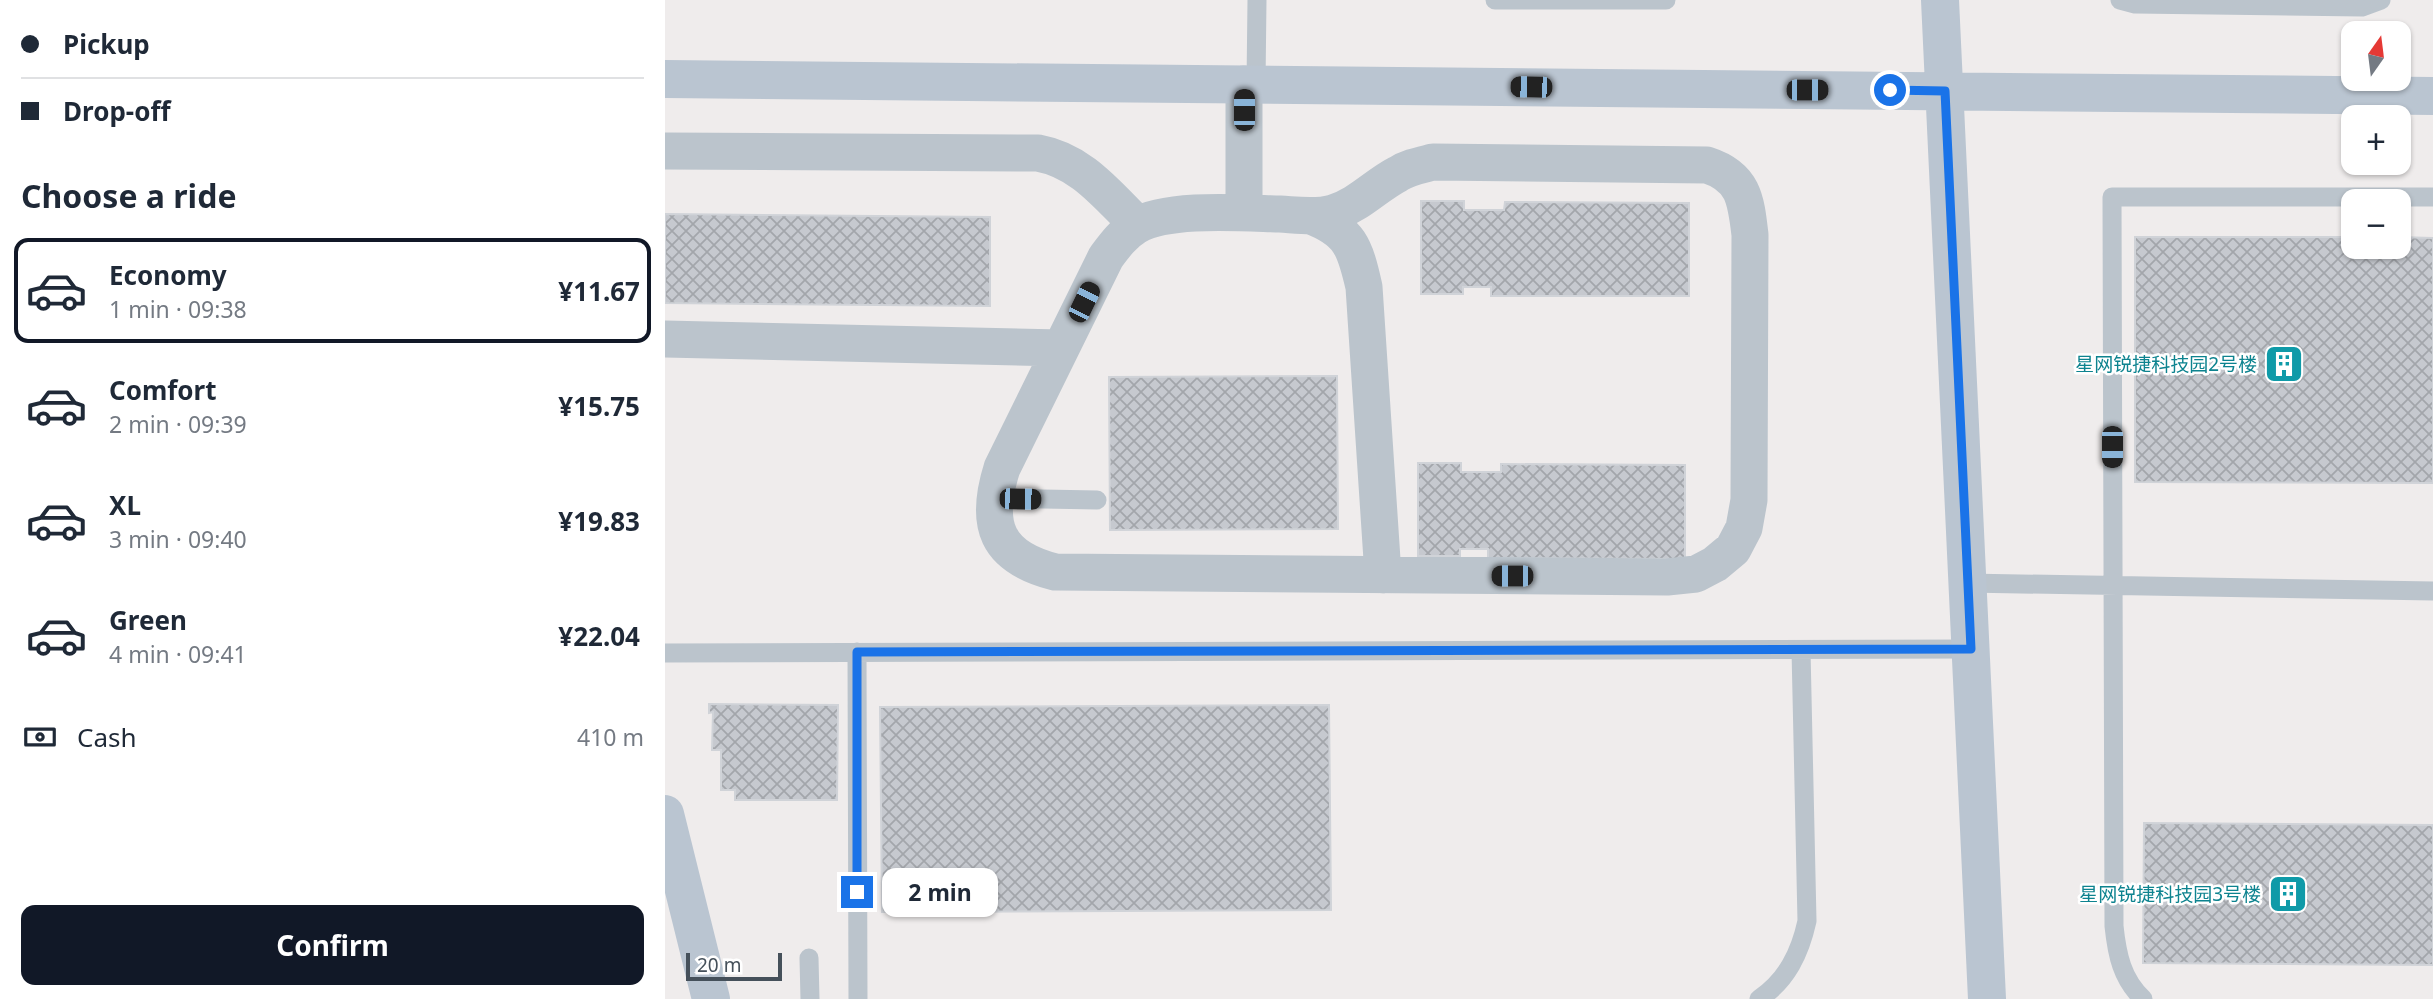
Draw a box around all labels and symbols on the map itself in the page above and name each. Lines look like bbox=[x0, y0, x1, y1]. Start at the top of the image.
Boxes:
north arrow bbox=[2341, 21, 2411, 91]
route start bbox=[1874, 74, 1906, 106]
car bbox=[1510, 76, 1553, 98]
car bbox=[1787, 80, 1829, 101]
car bbox=[1234, 89, 1255, 131]
car bbox=[1066, 279, 1103, 325]
building icon: 星网锐捷科技园2号楼 bbox=[2263, 343, 2305, 385]
place label: 星网锐捷科技园2号楼 bbox=[2075, 351, 2257, 377]
car bbox=[2102, 426, 2123, 468]
car bbox=[999, 488, 1042, 510]
car bbox=[1492, 566, 1534, 587]
callout: 2 min bbox=[881, 868, 997, 917]
building icon: 星网锐捷科技园3号楼 bbox=[2267, 873, 2309, 915]
route end bbox=[841, 876, 873, 908]
place label: 星网锐捷科技园3号楼 bbox=[2079, 881, 2261, 907]
scale bar bbox=[686, 950, 782, 982]

